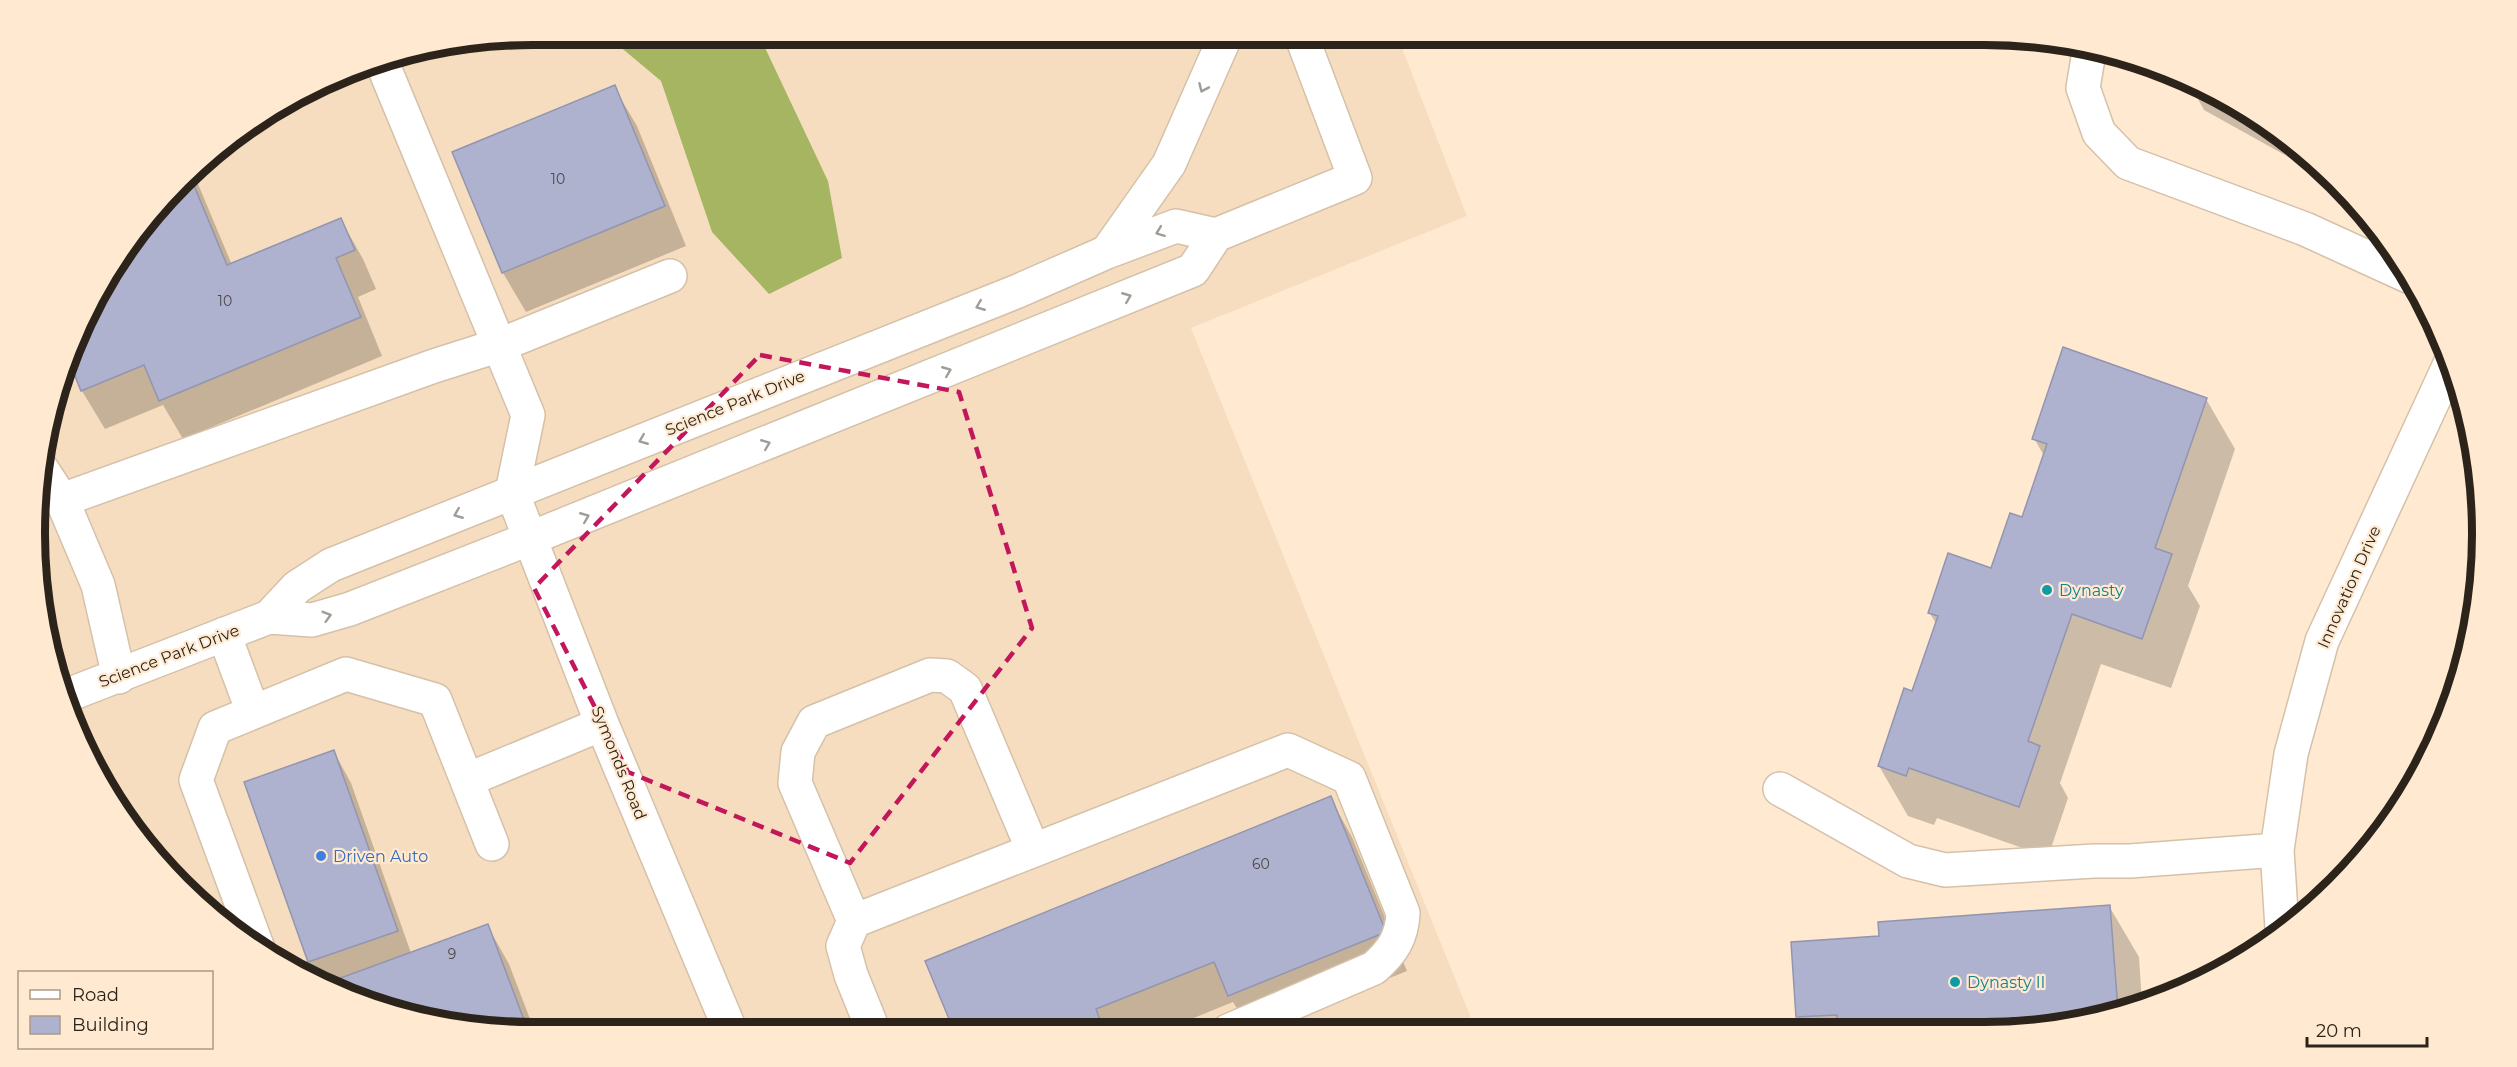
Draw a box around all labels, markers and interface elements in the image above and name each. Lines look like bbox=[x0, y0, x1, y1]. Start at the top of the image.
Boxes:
one-way arrow bbox=[1198, 82, 1210, 93]
house number: 10 bbox=[551, 170, 565, 188]
one-way arrow bbox=[1155, 224, 1166, 237]
house number: 10 bbox=[218, 292, 232, 310]
one-way arrow bbox=[1121, 292, 1132, 304]
one-way arrow bbox=[975, 299, 986, 311]
street label: Science Park Drive bbox=[662, 366, 808, 440]
one-way arrow bbox=[941, 366, 952, 378]
one-way arrow bbox=[638, 433, 649, 445]
one-way arrow bbox=[760, 439, 771, 451]
one-way arrow bbox=[453, 507, 464, 519]
one-way arrow bbox=[579, 512, 590, 524]
street label: Innovation Drive bbox=[2314, 523, 2384, 651]
place label: Dynasty bbox=[2059, 581, 2124, 600]
marker: Dynasty bbox=[2040, 583, 2054, 597]
one-way arrow bbox=[321, 611, 332, 623]
street label: Science Park Drive bbox=[96, 620, 242, 692]
street label: Symonds Road bbox=[588, 703, 650, 823]
place label: Driven Auto bbox=[333, 847, 428, 866]
marker: Driven Auto bbox=[314, 849, 328, 863]
house number: 60 bbox=[1252, 855, 1270, 873]
house number: 9 bbox=[448, 945, 456, 963]
legend bbox=[18, 971, 213, 1049]
place label: Dynasty II bbox=[1967, 973, 2045, 992]
marker: Dynasty II bbox=[1948, 975, 1962, 989]
text: Road bbox=[72, 984, 119, 1006]
scale bar bbox=[2307, 1010, 2427, 1048]
text: Building bbox=[72, 1014, 149, 1036]
text: 20 m bbox=[2316, 1020, 2362, 1042]

